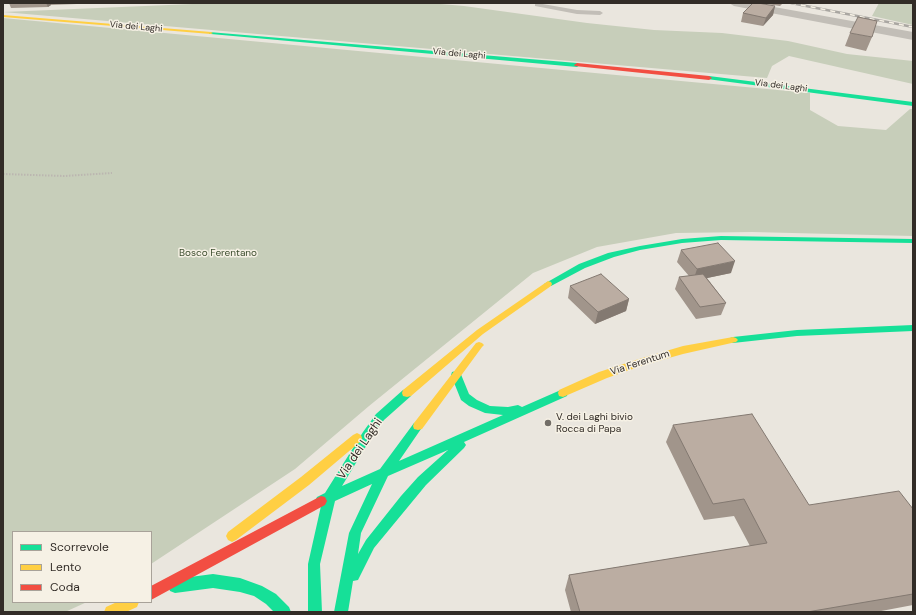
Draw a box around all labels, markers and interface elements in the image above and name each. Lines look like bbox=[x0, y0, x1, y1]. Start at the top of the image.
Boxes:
street label: Via dei Laghi bbox=[109, 19, 163, 35]
street label: Via dei Laghi bbox=[432, 46, 486, 62]
street label: Via dei Laghi bbox=[754, 77, 808, 95]
park label: Bosco Ferentano bbox=[179, 247, 257, 259]
street label: Via Ferentum bbox=[609, 348, 671, 378]
place label: V. dei Laghi bivio Rocca di Papa bbox=[556, 411, 633, 434]
street label: Via dei Laghi bbox=[334, 416, 386, 482]
marker: V. dei Laghi bivio Rocca di Papa bbox=[543, 418, 553, 428]
legend bbox=[12, 531, 152, 603]
text: Scorrevole bbox=[50, 539, 109, 555]
text: Lento bbox=[50, 559, 81, 575]
text: Coda bbox=[50, 579, 80, 595]

